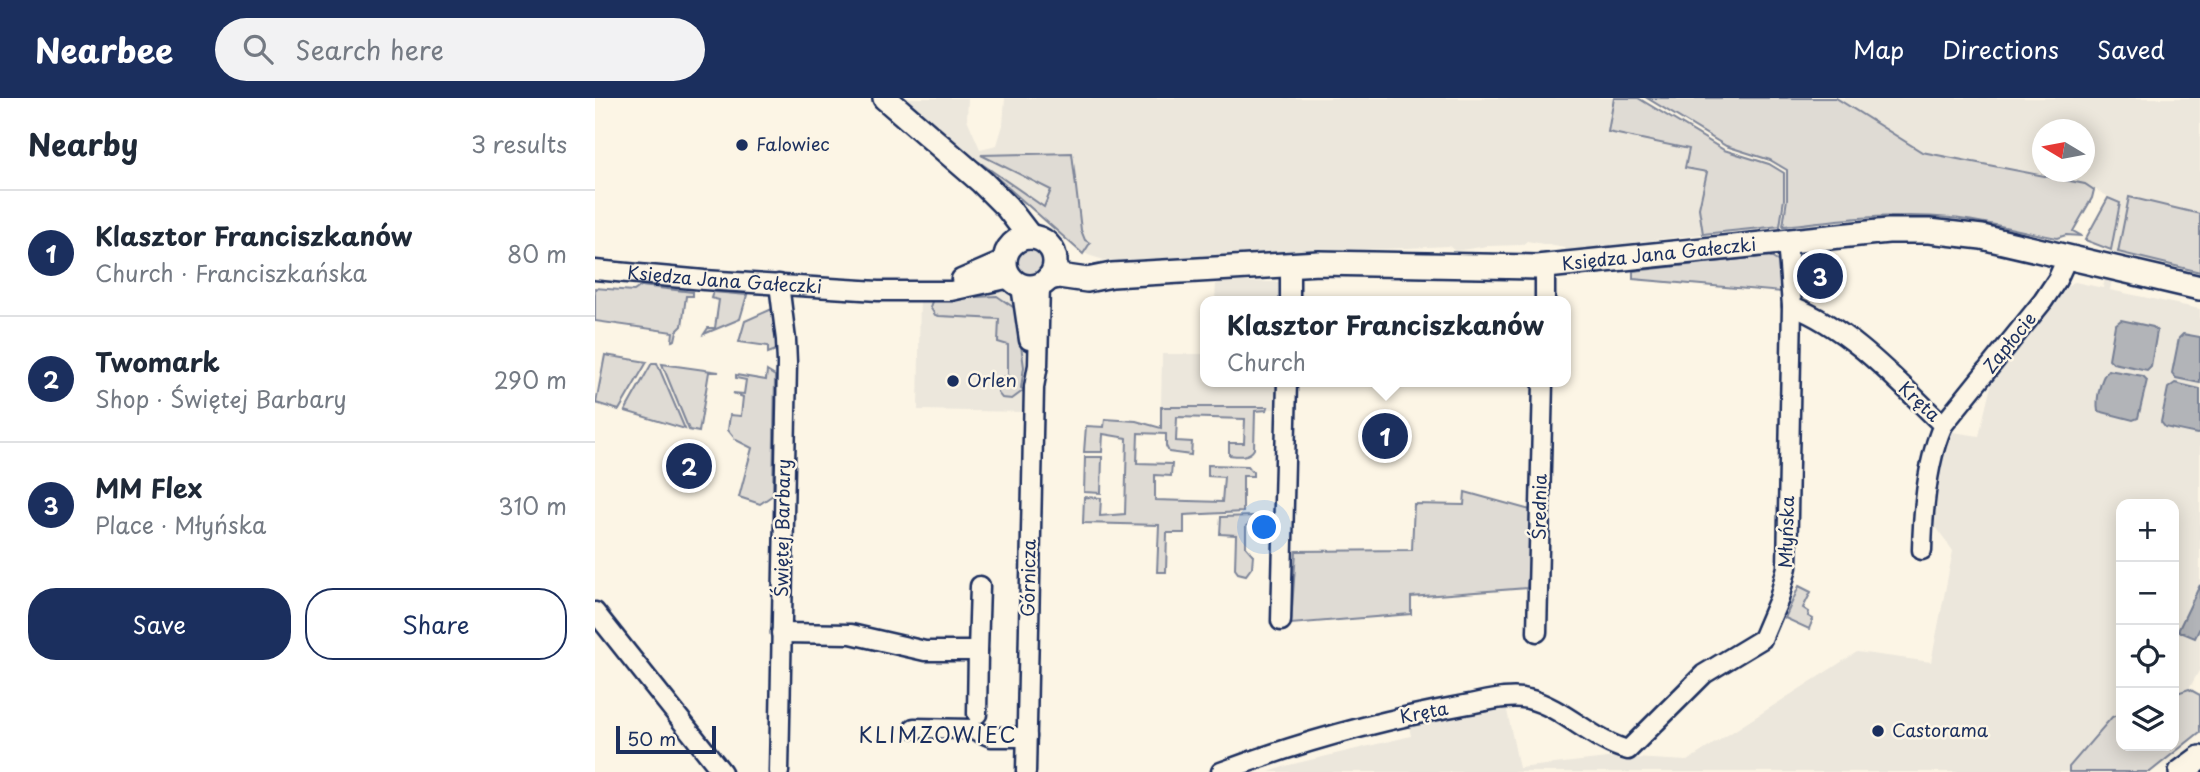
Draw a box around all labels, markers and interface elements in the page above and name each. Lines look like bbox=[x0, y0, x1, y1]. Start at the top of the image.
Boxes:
search box bbox=[215, 18, 705, 81]
text: Nearbee bbox=[35, 24, 173, 74]
icon: search bbox=[239, 30, 277, 68]
text: Search here bbox=[295, 30, 444, 69]
text: Map bbox=[1853, 31, 1904, 67]
text: Directions bbox=[1942, 31, 2059, 67]
text: Saved bbox=[2097, 31, 2165, 67]
north arrow bbox=[2032, 119, 2095, 182]
text: Nearby bbox=[28, 121, 138, 166]
text: 3 results bbox=[471, 126, 567, 161]
place label: Falowiec bbox=[756, 130, 830, 157]
marker: Falowiec bbox=[734, 137, 750, 153]
text: Klasztor Franciszkanów bbox=[95, 216, 412, 255]
street label: Księdza Jana Gałeczki bbox=[1560, 230, 1757, 276]
text: 1 bbox=[46, 236, 57, 271]
text: 80 m bbox=[507, 236, 567, 271]
pin: 3 bbox=[1797, 250, 1843, 302]
text: Church · Franciszkańska bbox=[95, 255, 367, 290]
street label: Księdza Jana Gałeczki bbox=[626, 258, 823, 299]
popup bbox=[1200, 296, 1571, 387]
text: Klasztor Franciszkanów bbox=[1227, 305, 1544, 344]
street label: Zapłocie bbox=[1976, 306, 2042, 378]
text: Twomark bbox=[95, 342, 220, 381]
text: Church bbox=[1227, 344, 1306, 379]
text: 2 bbox=[43, 362, 59, 397]
text: 290 m bbox=[494, 362, 567, 397]
place label: Orlen bbox=[967, 366, 1017, 393]
marker: Orlen bbox=[945, 373, 961, 389]
street label: Kręta bbox=[1893, 374, 1948, 428]
text: Shop · Świętej Barbary bbox=[95, 381, 347, 416]
pin: 1 bbox=[1362, 410, 1408, 462]
pin: 2 bbox=[666, 440, 712, 492]
street label: Świętej Barbary bbox=[767, 459, 796, 597]
text: MM Flex bbox=[95, 468, 202, 507]
street label: Średnia bbox=[1524, 473, 1553, 540]
text: 3 bbox=[43, 488, 59, 523]
text: 310 m bbox=[498, 488, 567, 523]
street label: Młyńska bbox=[1771, 495, 1800, 568]
map controls bbox=[2116, 499, 2179, 751]
button: + bbox=[2116, 499, 2179, 562]
text: Place · Młyńska bbox=[95, 507, 266, 542]
your location bbox=[1247, 510, 1281, 544]
street label: Górnicza bbox=[1013, 538, 1042, 617]
button: − bbox=[2116, 562, 2179, 625]
button: Save bbox=[28, 588, 291, 660]
button: Share bbox=[305, 588, 567, 660]
button: locate bbox=[2116, 625, 2179, 688]
button: layers bbox=[2116, 688, 2179, 751]
street label: Kręta bbox=[1397, 693, 1451, 729]
place label: Castorama bbox=[1892, 716, 1989, 743]
district label: KLIMZOWIEC bbox=[858, 718, 1018, 750]
scale bar bbox=[616, 723, 716, 755]
marker: Castorama bbox=[1870, 723, 1886, 739]
text: 50 m bbox=[627, 724, 676, 752]

